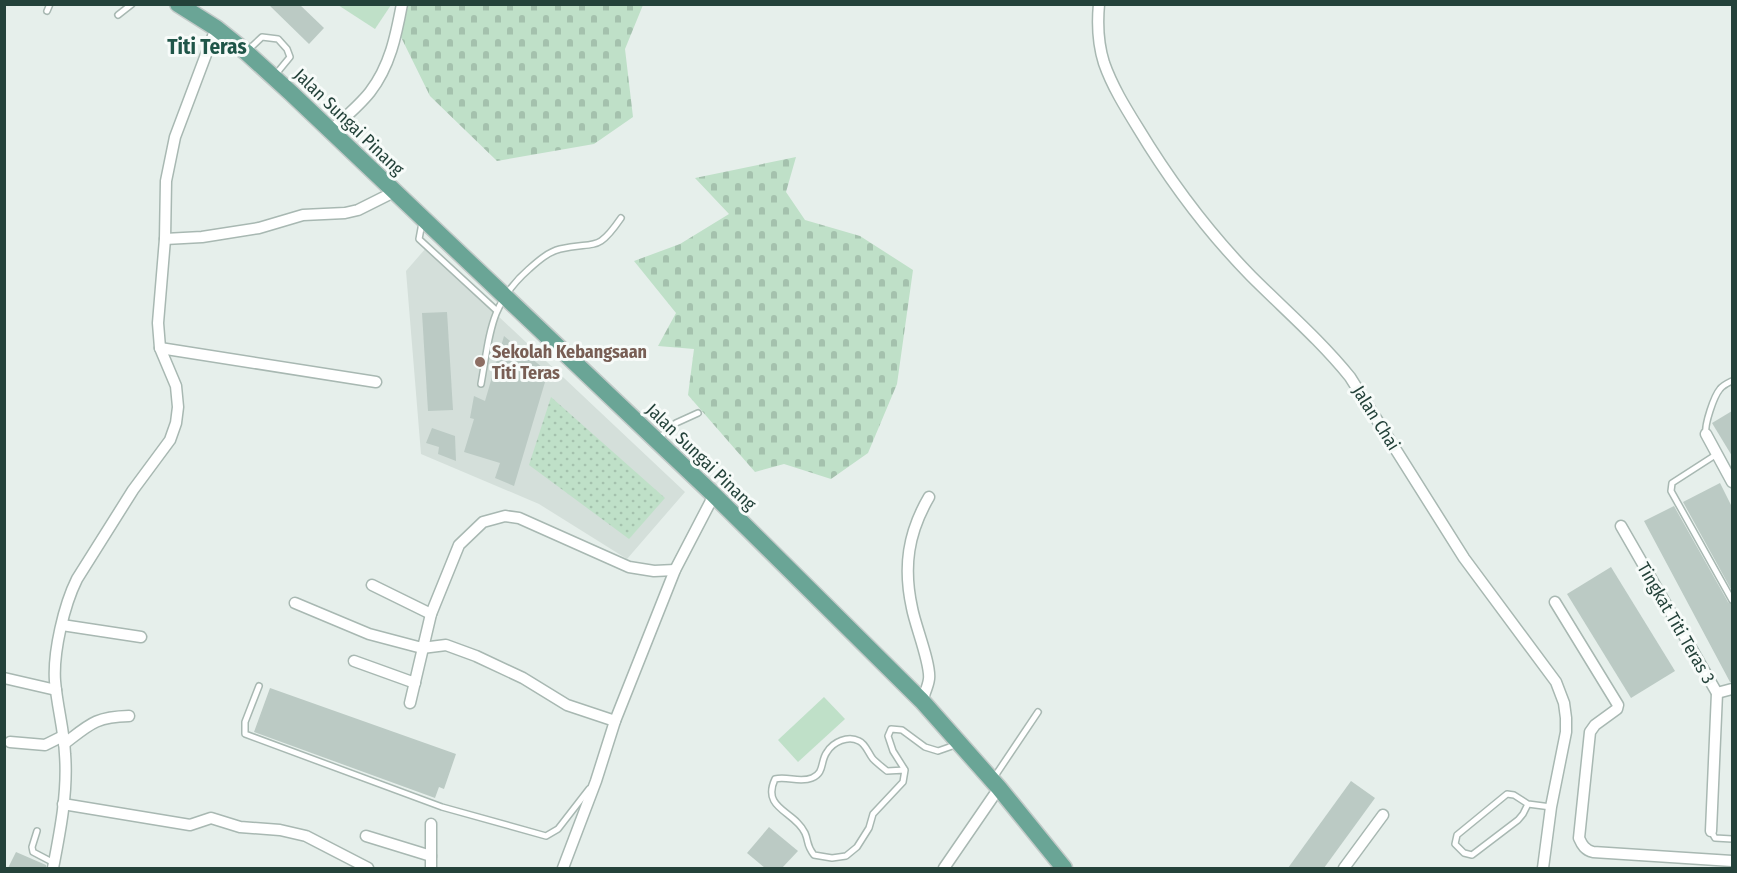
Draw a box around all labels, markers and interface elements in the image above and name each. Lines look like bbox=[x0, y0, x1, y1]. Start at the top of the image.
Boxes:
district label: Titi Teras bbox=[167, 34, 247, 60]
street label: Jalan Sungai Pinang bbox=[289, 64, 409, 180]
place label: Sekolah Kebangsaan Titi Teras bbox=[492, 341, 647, 384]
marker: Sekolah Kebangsaan Titi Teras bbox=[473, 355, 487, 369]
street label: Jalan Chai bbox=[1347, 381, 1405, 455]
street label: Jalan Sungai Pinang bbox=[641, 399, 761, 515]
street label: Tingkat Titi Teras 3 bbox=[1632, 559, 1720, 687]

